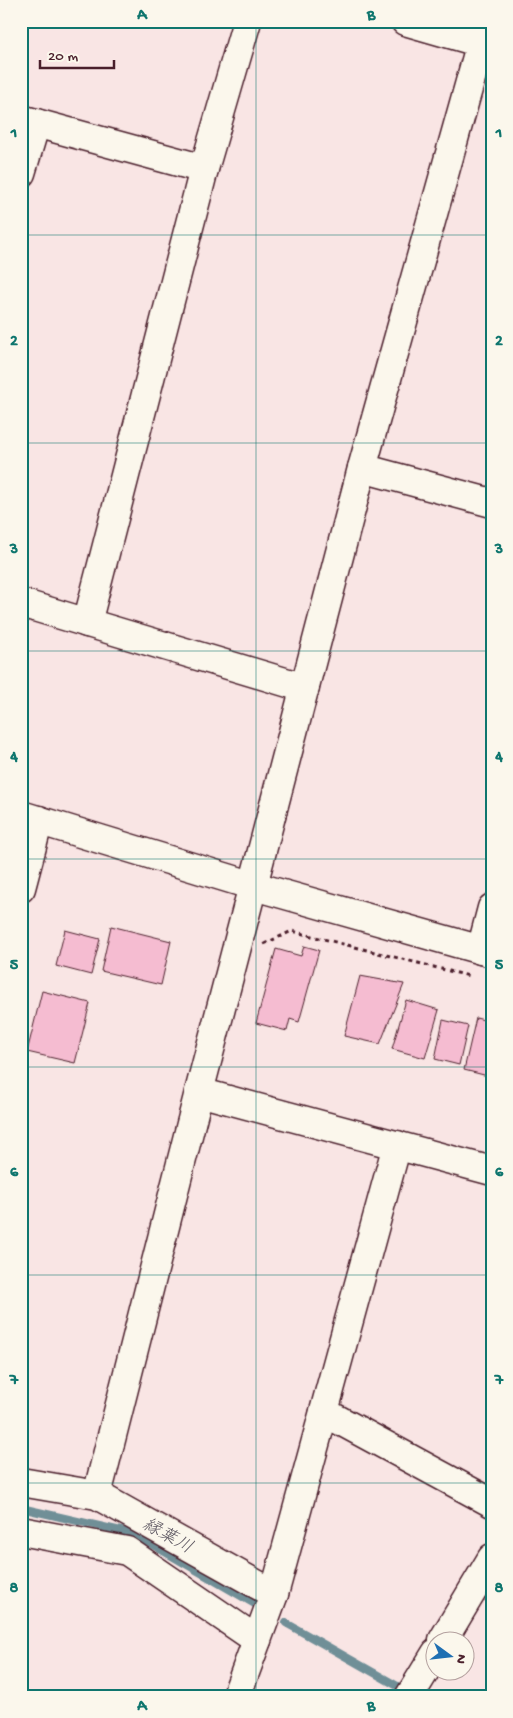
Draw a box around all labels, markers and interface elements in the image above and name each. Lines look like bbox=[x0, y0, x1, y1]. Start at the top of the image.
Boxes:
text: A bbox=[136, 7, 148, 26]
text: B bbox=[366, 7, 376, 26]
scale bar bbox=[40, 38, 114, 70]
text: 20 m bbox=[48, 48, 78, 66]
text: 1 bbox=[10, 125, 17, 144]
text: 1 bbox=[495, 125, 502, 144]
text: 2 bbox=[10, 333, 18, 352]
text: 2 bbox=[495, 333, 503, 352]
text: 3 bbox=[9, 541, 18, 560]
text: 3 bbox=[494, 541, 503, 560]
text: 4 bbox=[9, 749, 18, 768]
text: 4 bbox=[494, 749, 503, 768]
text: 5 bbox=[10, 957, 19, 976]
text: 5 bbox=[495, 957, 504, 976]
text: 6 bbox=[10, 1164, 19, 1183]
text: 6 bbox=[495, 1164, 504, 1183]
text: 7 bbox=[9, 1372, 19, 1391]
text: 7 bbox=[494, 1372, 504, 1391]
water label: 縁葉川 bbox=[138, 1514, 196, 1559]
text: 8 bbox=[10, 1580, 19, 1599]
text: 8 bbox=[495, 1580, 504, 1599]
north arrow bbox=[426, 1630, 476, 1680]
text: N bbox=[451, 1652, 470, 1665]
text: A bbox=[136, 1698, 148, 1717]
text: B bbox=[366, 1698, 376, 1717]

